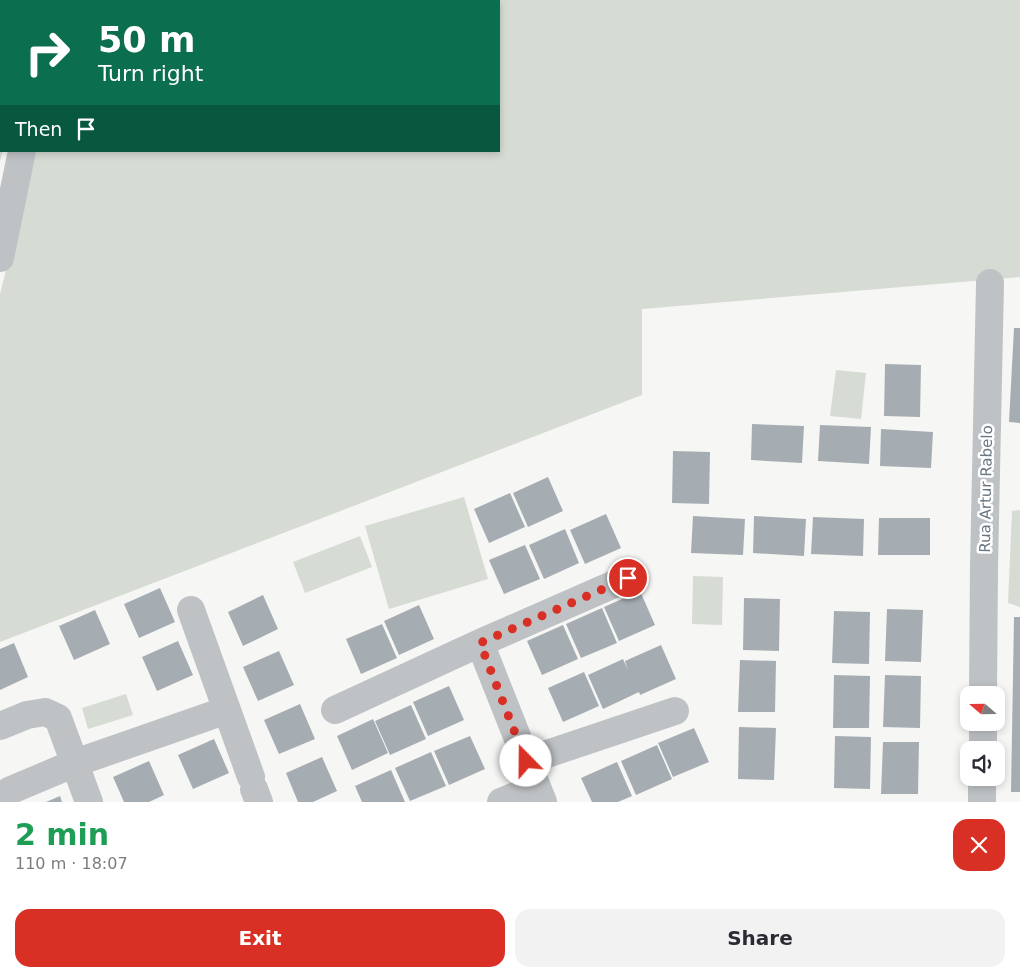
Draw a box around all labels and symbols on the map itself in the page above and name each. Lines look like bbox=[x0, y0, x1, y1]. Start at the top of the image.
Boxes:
street label: Rua Artur Rabelo bbox=[976, 425, 996, 553]
pin bbox=[607, 557, 649, 599]
north arrow bbox=[960, 686, 1005, 731]
position arrow bbox=[499, 734, 551, 786]

